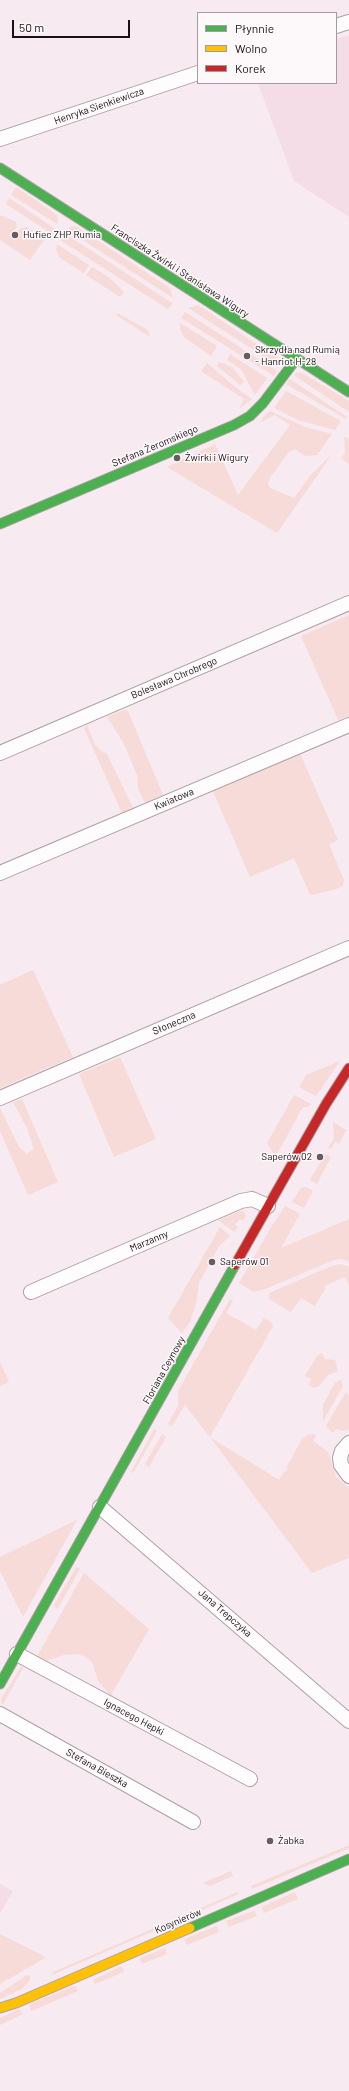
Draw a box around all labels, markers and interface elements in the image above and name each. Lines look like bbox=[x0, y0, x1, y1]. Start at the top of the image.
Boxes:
scale bar bbox=[14, 12, 132, 38]
legend bbox=[197, 12, 337, 84]
text: 50 m bbox=[19, 20, 44, 34]
text: Płynnie bbox=[235, 21, 274, 35]
text: Wolno bbox=[235, 41, 267, 55]
text: Korek bbox=[235, 61, 265, 75]
street label: Henryka Sienkiewicza bbox=[52, 85, 146, 127]
street label: Franciszka Żwirki i Stanisława Wigury bbox=[109, 222, 251, 320]
place label: Hufiec ZHP Rumia bbox=[23, 229, 101, 241]
marker: Hufiec ZHP Rumia bbox=[10, 230, 20, 240]
place label: Skrzydła nad Rumią - Hanriot H-28 bbox=[255, 344, 340, 368]
marker: Skrzydła nad Rumią - Hanriot H-28 bbox=[242, 351, 252, 361]
street label: Stefana Żeromskiego bbox=[110, 422, 200, 470]
place label: Żwirki i Wigury bbox=[185, 452, 249, 464]
marker: Żwirki i Wigury bbox=[172, 453, 182, 463]
street label: Bolesława Chrobrego bbox=[129, 654, 219, 702]
street label: Kwiatowa bbox=[152, 785, 196, 813]
street label: Słoneczna bbox=[151, 1009, 197, 1037]
place label: Saperów 02 bbox=[261, 1151, 312, 1163]
marker: Saperów 02 bbox=[315, 1152, 325, 1162]
street label: Marzanny bbox=[128, 1228, 170, 1254]
place label: Saperów 01 bbox=[220, 1256, 269, 1268]
marker: Saperów 01 bbox=[207, 1257, 217, 1267]
street label: Floriana Ceynowy bbox=[140, 1334, 188, 1406]
street label: Jana Trepczyka bbox=[196, 1586, 254, 1640]
street label: Ignacego Hepki bbox=[102, 1696, 166, 1738]
street label: Stefana Bieszka bbox=[64, 1746, 130, 1790]
place label: Żabka bbox=[278, 1835, 304, 1847]
marker: Żabka bbox=[265, 1836, 275, 1846]
street label: Kosynierów bbox=[153, 1906, 203, 1936]

